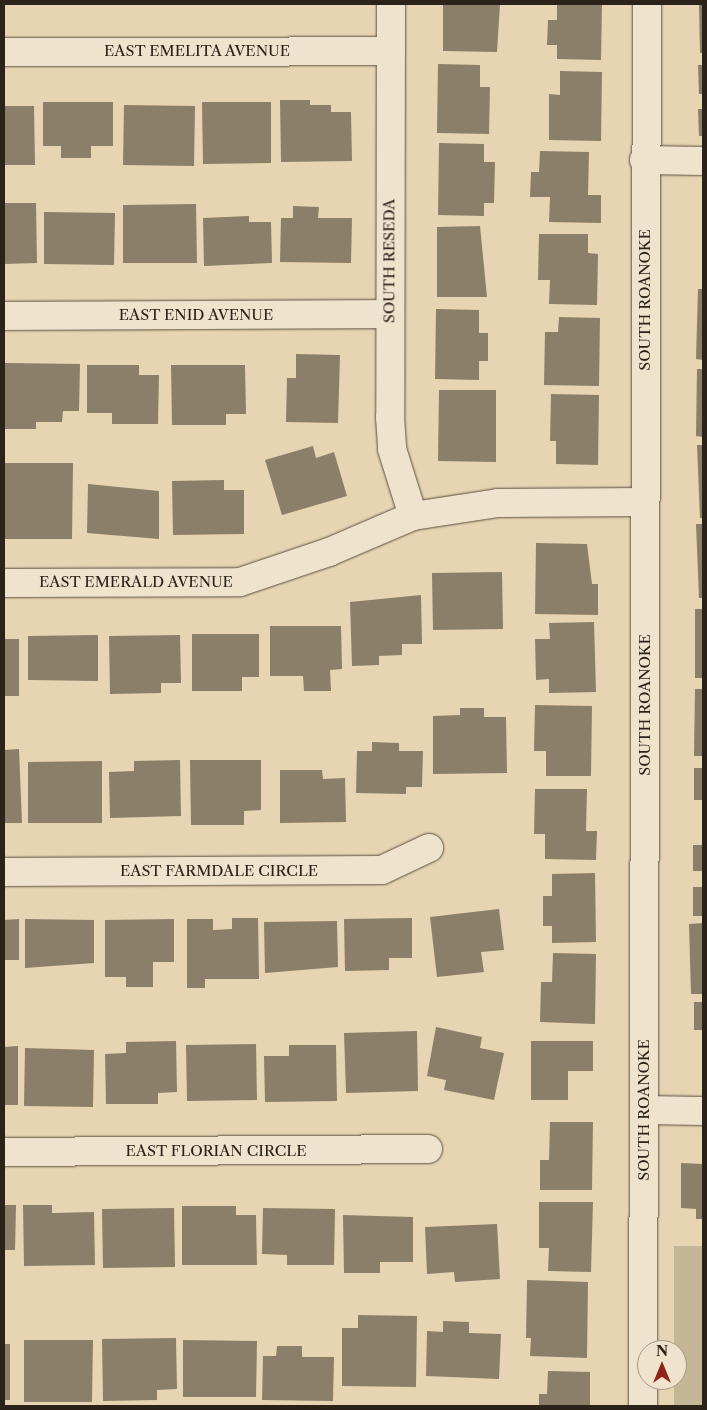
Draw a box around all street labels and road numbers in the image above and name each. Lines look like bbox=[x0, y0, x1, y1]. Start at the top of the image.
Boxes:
street label: EAST EMELITA AVENUE bbox=[103, 42, 291, 60]
street label: SOUTH RESEDA bbox=[380, 199, 398, 323]
street label: SOUTH ROANOKE bbox=[636, 229, 654, 371]
street label: EAST ENID AVENUE bbox=[118, 306, 274, 324]
street label: EAST EMERALD AVENUE bbox=[39, 573, 233, 591]
street label: SOUTH ROANOKE bbox=[636, 634, 654, 776]
street label: EAST FARMDALE CIRCLE bbox=[120, 862, 318, 880]
street label: SOUTH ROANOKE bbox=[635, 1039, 653, 1181]
street label: EAST FLORIAN CIRCLE bbox=[125, 1142, 307, 1160]

